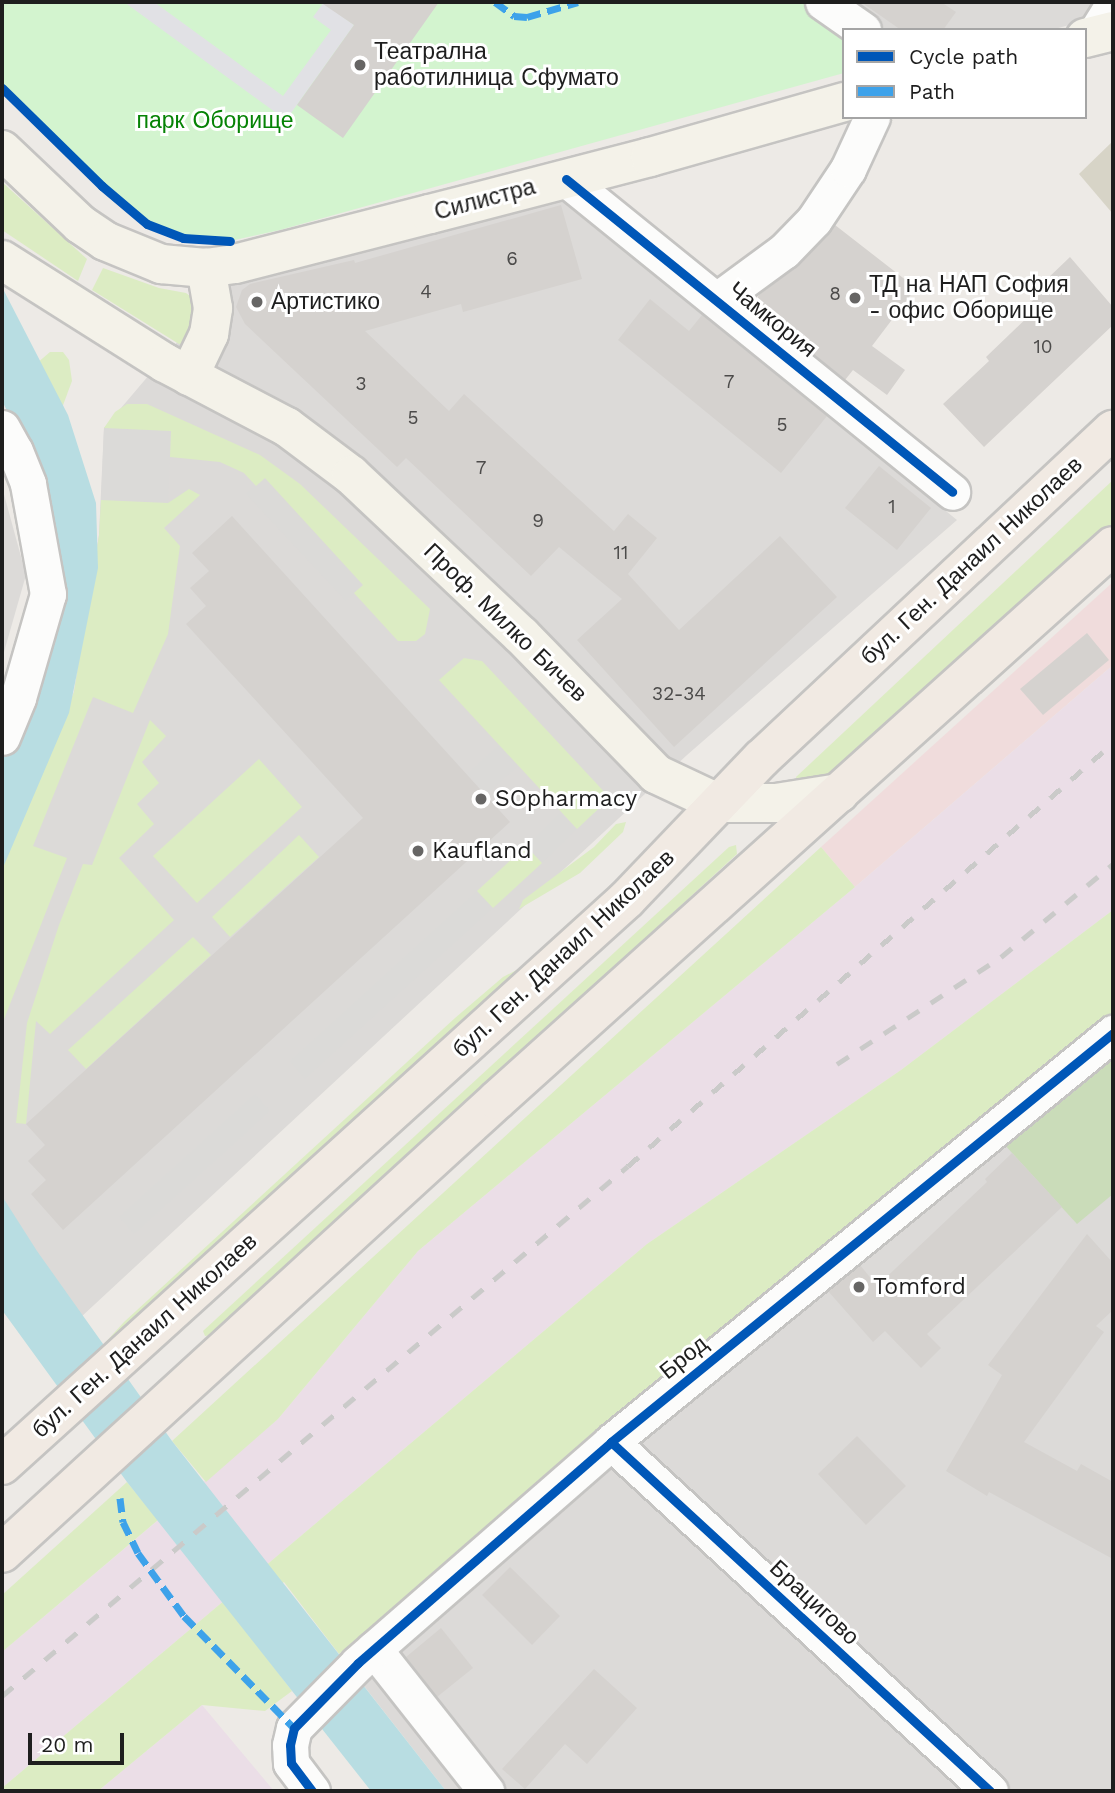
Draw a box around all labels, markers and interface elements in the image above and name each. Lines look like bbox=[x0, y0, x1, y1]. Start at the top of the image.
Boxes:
legend bbox=[842, 28, 1087, 119]
place label: Театрална работилница Сфумато bbox=[374, 38, 619, 92]
text: Cycle path bbox=[909, 44, 1018, 69]
marker: Театрална работилница Сфумато bbox=[352, 57, 368, 73]
text: Path bbox=[909, 79, 955, 104]
park label: парк Оборище bbox=[137, 107, 293, 135]
street label: Силистра bbox=[432, 173, 538, 227]
house number: 6 bbox=[506, 248, 518, 270]
place label: ТД на НАП София - офис Оборище bbox=[869, 271, 1069, 325]
street label: Чамкория bbox=[722, 276, 822, 364]
house number: 4 bbox=[420, 281, 432, 303]
house number: 8 bbox=[829, 283, 841, 305]
place label: Артистико bbox=[271, 288, 380, 316]
marker: ТД на НАП София - офис Оборище bbox=[847, 290, 863, 306]
marker: Артистико bbox=[249, 294, 265, 310]
house number: 10 bbox=[1033, 336, 1053, 358]
house number: 7 bbox=[724, 371, 734, 393]
house number: 3 bbox=[355, 373, 367, 395]
house number: 5 bbox=[407, 407, 419, 429]
house number: 5 bbox=[776, 414, 788, 436]
street label: бул. Ген. Данаил Николаев bbox=[856, 451, 1088, 671]
house number: 7 bbox=[476, 457, 486, 479]
house number: 1 bbox=[888, 496, 896, 518]
house number: 9 bbox=[532, 510, 544, 532]
street label: Проф. Милко Бичев bbox=[418, 538, 592, 708]
house number: 11 bbox=[614, 542, 628, 564]
house number: 32-34 bbox=[652, 683, 706, 705]
place label: SOpharmacy bbox=[495, 785, 637, 813]
marker: SOpharmacy bbox=[473, 791, 489, 807]
place label: Kaufland bbox=[432, 837, 532, 865]
marker: Kaufland bbox=[410, 843, 426, 859]
street label: бул. Ген. Данаил Николаев bbox=[448, 844, 680, 1064]
street label: бул. Ген. Данаил Николаев bbox=[27, 1228, 263, 1444]
place label: Tomford bbox=[873, 1273, 966, 1301]
marker: Tomford bbox=[851, 1279, 867, 1295]
street label: Брод bbox=[654, 1330, 714, 1386]
street label: Брацигово bbox=[764, 1555, 864, 1651]
scale bar bbox=[32, 1720, 128, 1764]
text: 20 m bbox=[41, 1732, 93, 1757]

